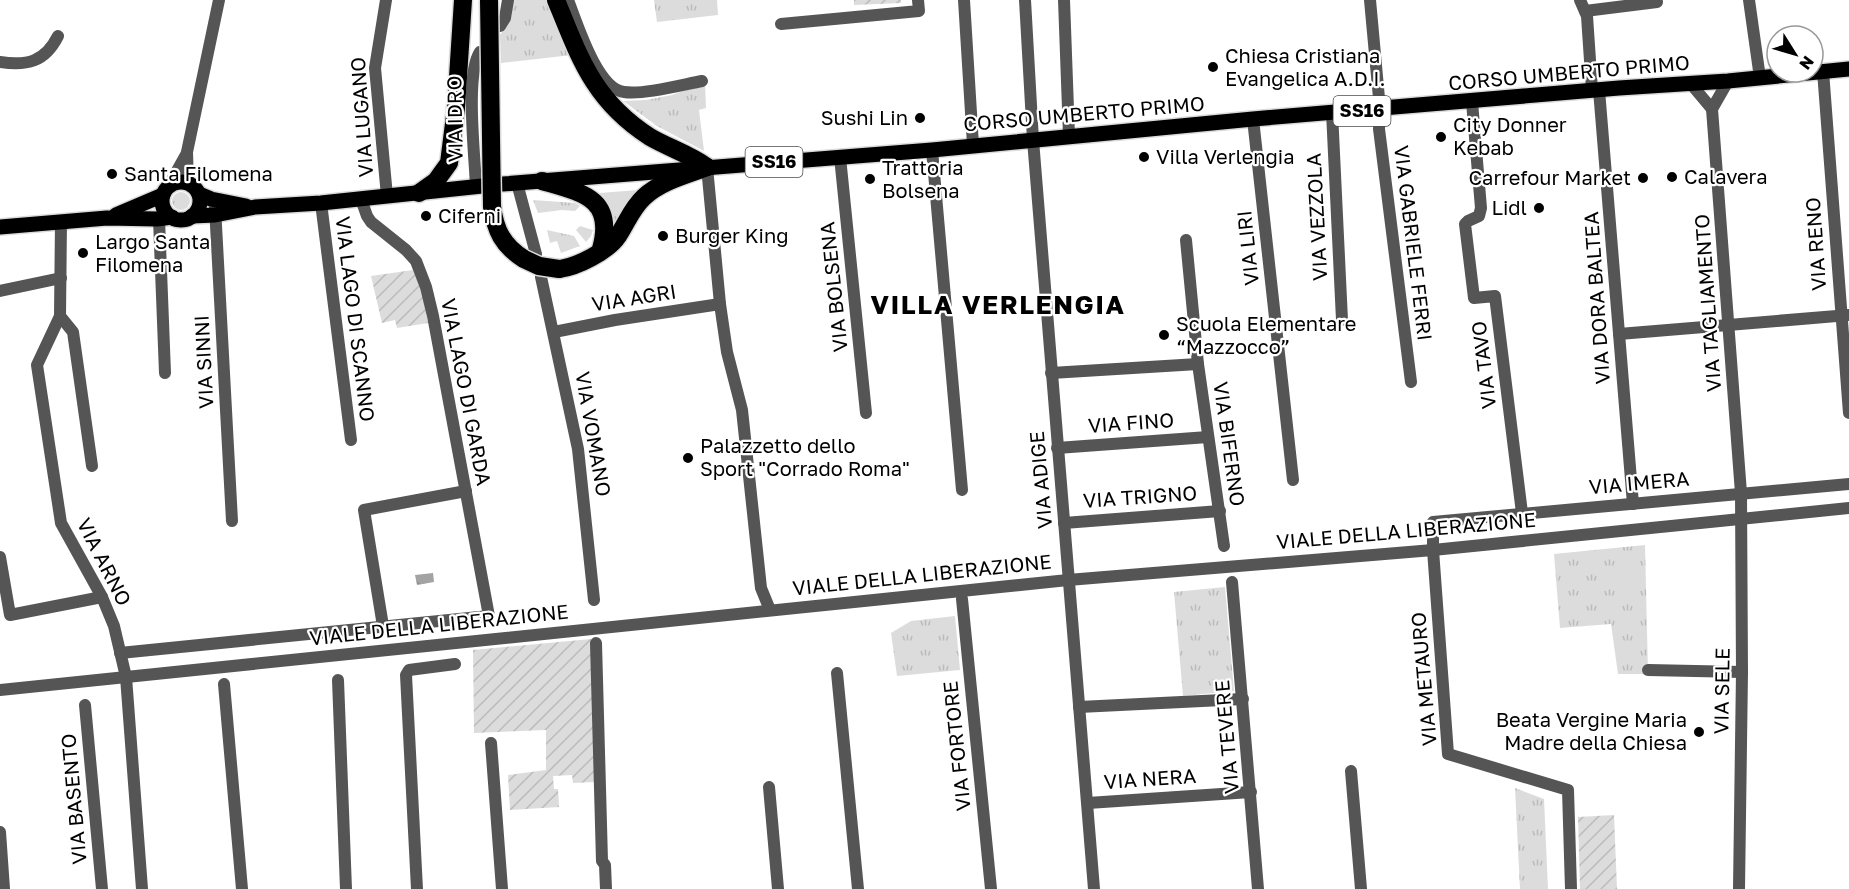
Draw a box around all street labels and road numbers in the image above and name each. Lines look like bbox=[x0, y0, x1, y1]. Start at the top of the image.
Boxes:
street label: CORSO UMBERTO PRIMO bbox=[1447, 49, 1691, 95]
street label: VIA LUGANO bbox=[345, 56, 377, 178]
street label: VIA IDRO bbox=[441, 75, 467, 163]
street label: CORSO UMBERTO PRIMO bbox=[962, 90, 1206, 136]
road number: SS16 bbox=[1334, 96, 1390, 126]
street label: VIA GABRIELE FERRI bbox=[1390, 144, 1438, 342]
road number: SS16 bbox=[746, 147, 802, 177]
street label: VIA VEZZOLA bbox=[1301, 153, 1331, 282]
street label: VIA RENO bbox=[1800, 196, 1830, 292]
street label: VIA LIRI bbox=[1231, 209, 1263, 287]
street label: VIA DORA BALTEA bbox=[1578, 211, 1614, 385]
street label: VIA TAGLIAMENTO bbox=[1689, 213, 1725, 393]
street label: VIA LAGO DI SCANNO bbox=[331, 215, 381, 423]
street label: VIA BOLSENA bbox=[814, 221, 852, 353]
street label: VIA AGRI bbox=[590, 279, 678, 316]
street label: VIA LAGO DI GARDA bbox=[437, 296, 497, 487]
street label: VIA SINNI bbox=[189, 315, 217, 410]
street label: VIA TAVO bbox=[1466, 320, 1500, 410]
street label: VIA VOMANO bbox=[571, 369, 617, 498]
street label: VIA BIFERNO bbox=[1209, 380, 1251, 508]
street label: VIA FINO bbox=[1087, 407, 1175, 437]
street label: VIA ADIGE bbox=[1024, 430, 1056, 530]
street label: VIA IMERA bbox=[1588, 466, 1690, 498]
street label: VIA TRIGNO bbox=[1082, 480, 1198, 512]
street label: VIALE DELLA LIBERAZIONE bbox=[1275, 507, 1537, 553]
street label: VIA ARNO bbox=[73, 514, 137, 609]
street label: VIALE DELLA LIBERAZIONE bbox=[791, 548, 1053, 600]
street label: VIALE DELLA LIBERAZIONE bbox=[308, 598, 570, 650]
street label: VIA METAURO bbox=[1405, 611, 1441, 747]
street label: VIA SELE bbox=[1708, 647, 1734, 735]
street label: VIA TEVERE bbox=[1209, 679, 1243, 795]
street label: VIA FORTORE bbox=[937, 680, 975, 812]
street label: VIA BASENTO bbox=[55, 733, 91, 866]
street label: VIA NERA bbox=[1103, 763, 1197, 793]

